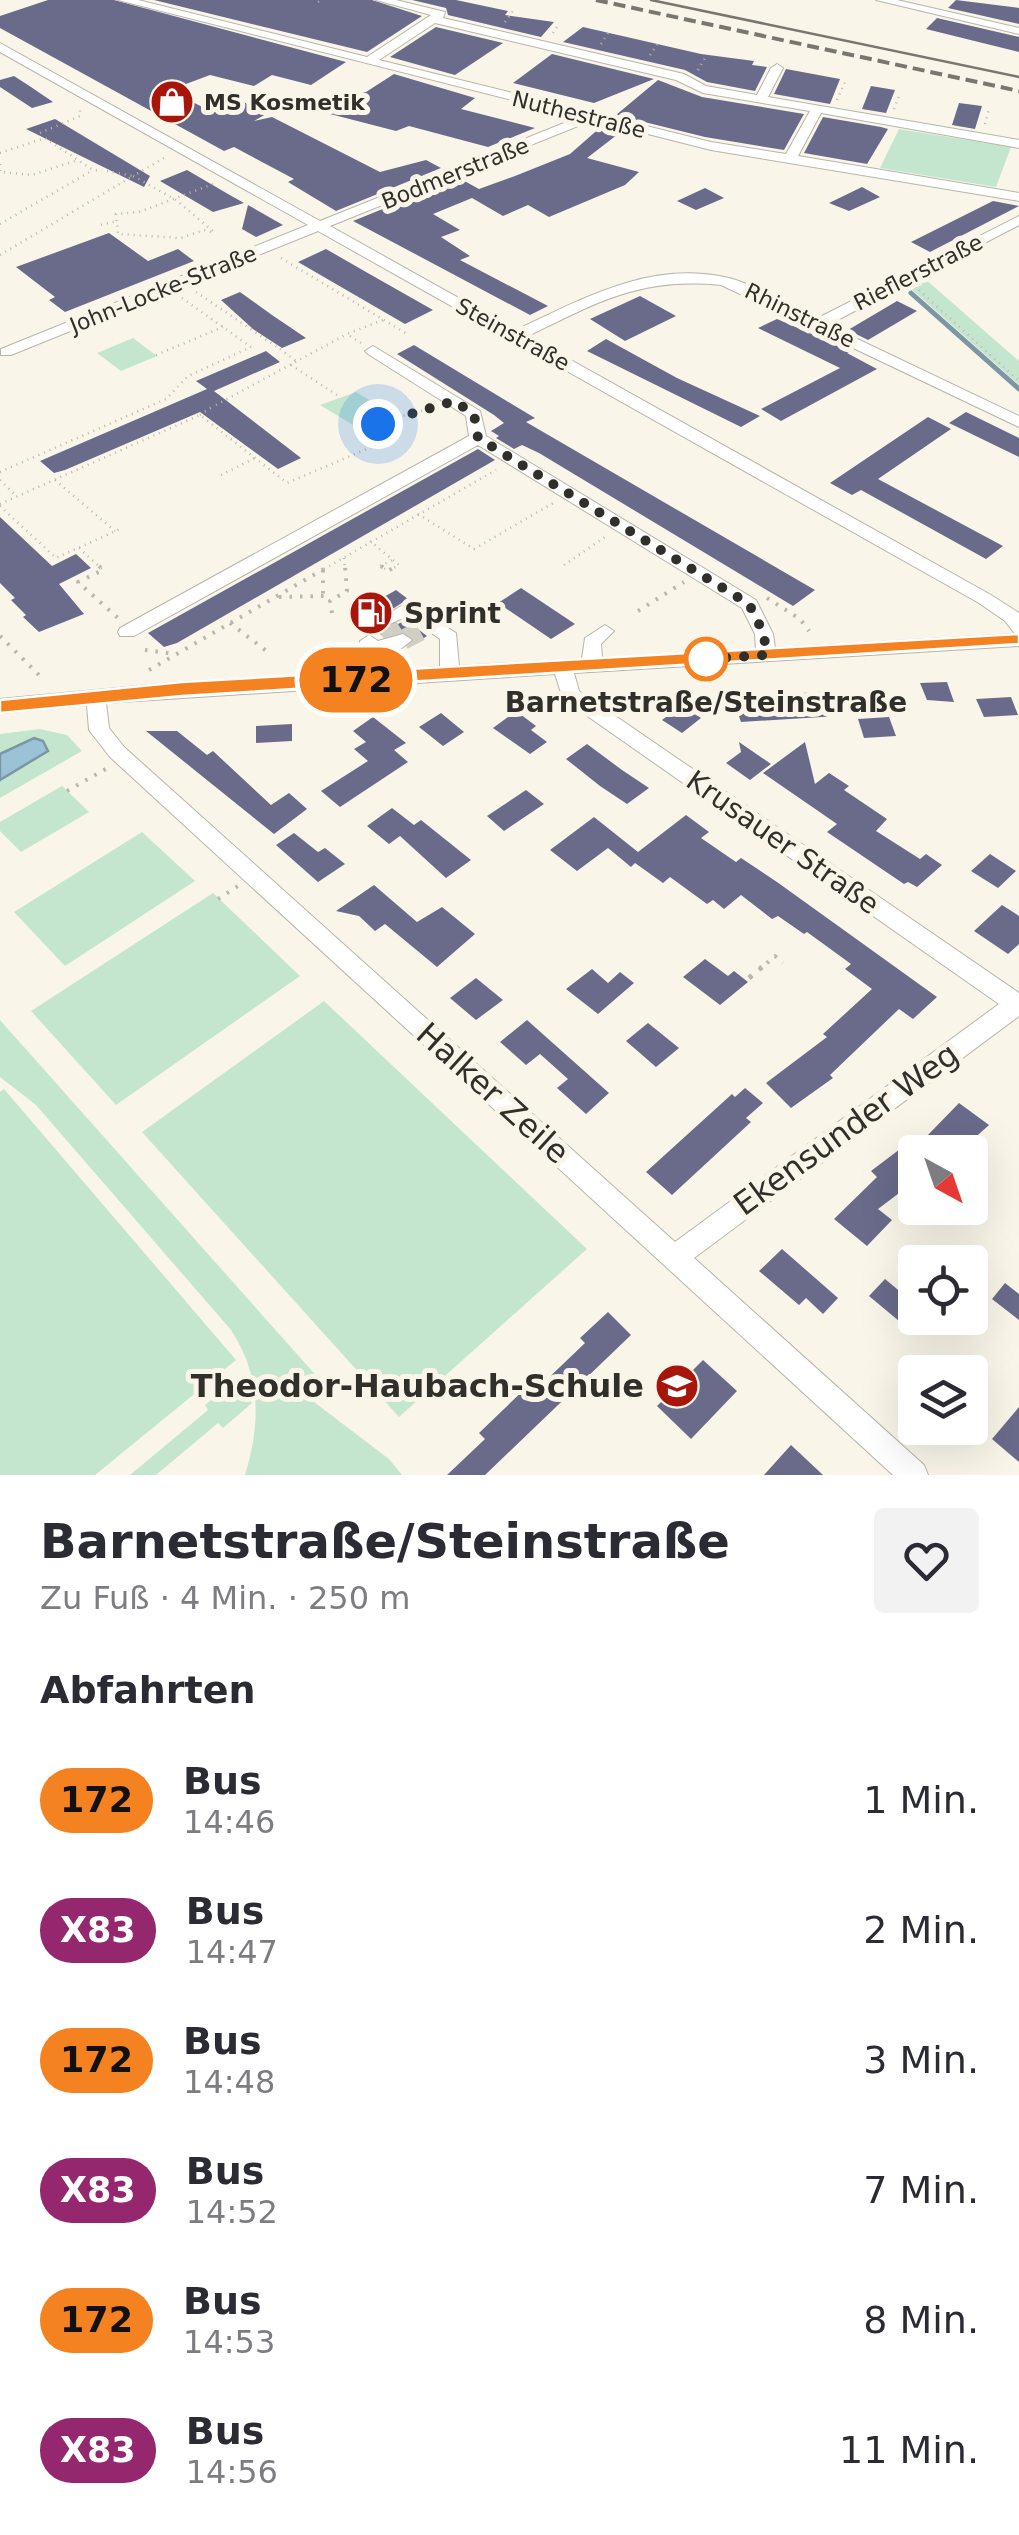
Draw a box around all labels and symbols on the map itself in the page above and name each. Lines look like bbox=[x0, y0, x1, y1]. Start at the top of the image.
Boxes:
shop icon: MS Kosmetik bbox=[149, 79, 195, 125]
street label: Nuthestraße bbox=[510, 86, 648, 143]
place label: MS Kosmetik bbox=[204, 90, 366, 115]
street label: Bodmerstraße bbox=[378, 133, 532, 214]
street label: Rieflerstraße bbox=[850, 229, 987, 316]
street label: John-Locke-Straße bbox=[64, 241, 260, 339]
street label: Rhinstraße bbox=[741, 278, 859, 353]
street label: Steinstraße bbox=[452, 293, 574, 376]
your location bbox=[353, 399, 403, 449]
fuel station icon: Sprint bbox=[348, 590, 394, 636]
place label: Sprint bbox=[404, 597, 501, 630]
marker: Barnetstraße/Steinstraße bbox=[685, 638, 727, 680]
line badge: 172 bbox=[298, 648, 414, 712]
place label: Barnetstraße/Steinstraße bbox=[505, 686, 907, 719]
street label: Krusauer Straße bbox=[680, 764, 885, 921]
street label: Halker Zeile bbox=[409, 1015, 577, 1171]
street label: Ekensunder Weg bbox=[726, 1035, 966, 1223]
north arrow bbox=[898, 1135, 988, 1225]
school or university icon: Theodor-Haubach-Schule bbox=[654, 1363, 700, 1409]
place label: Theodor-Haubach-Schule bbox=[191, 1367, 644, 1405]

